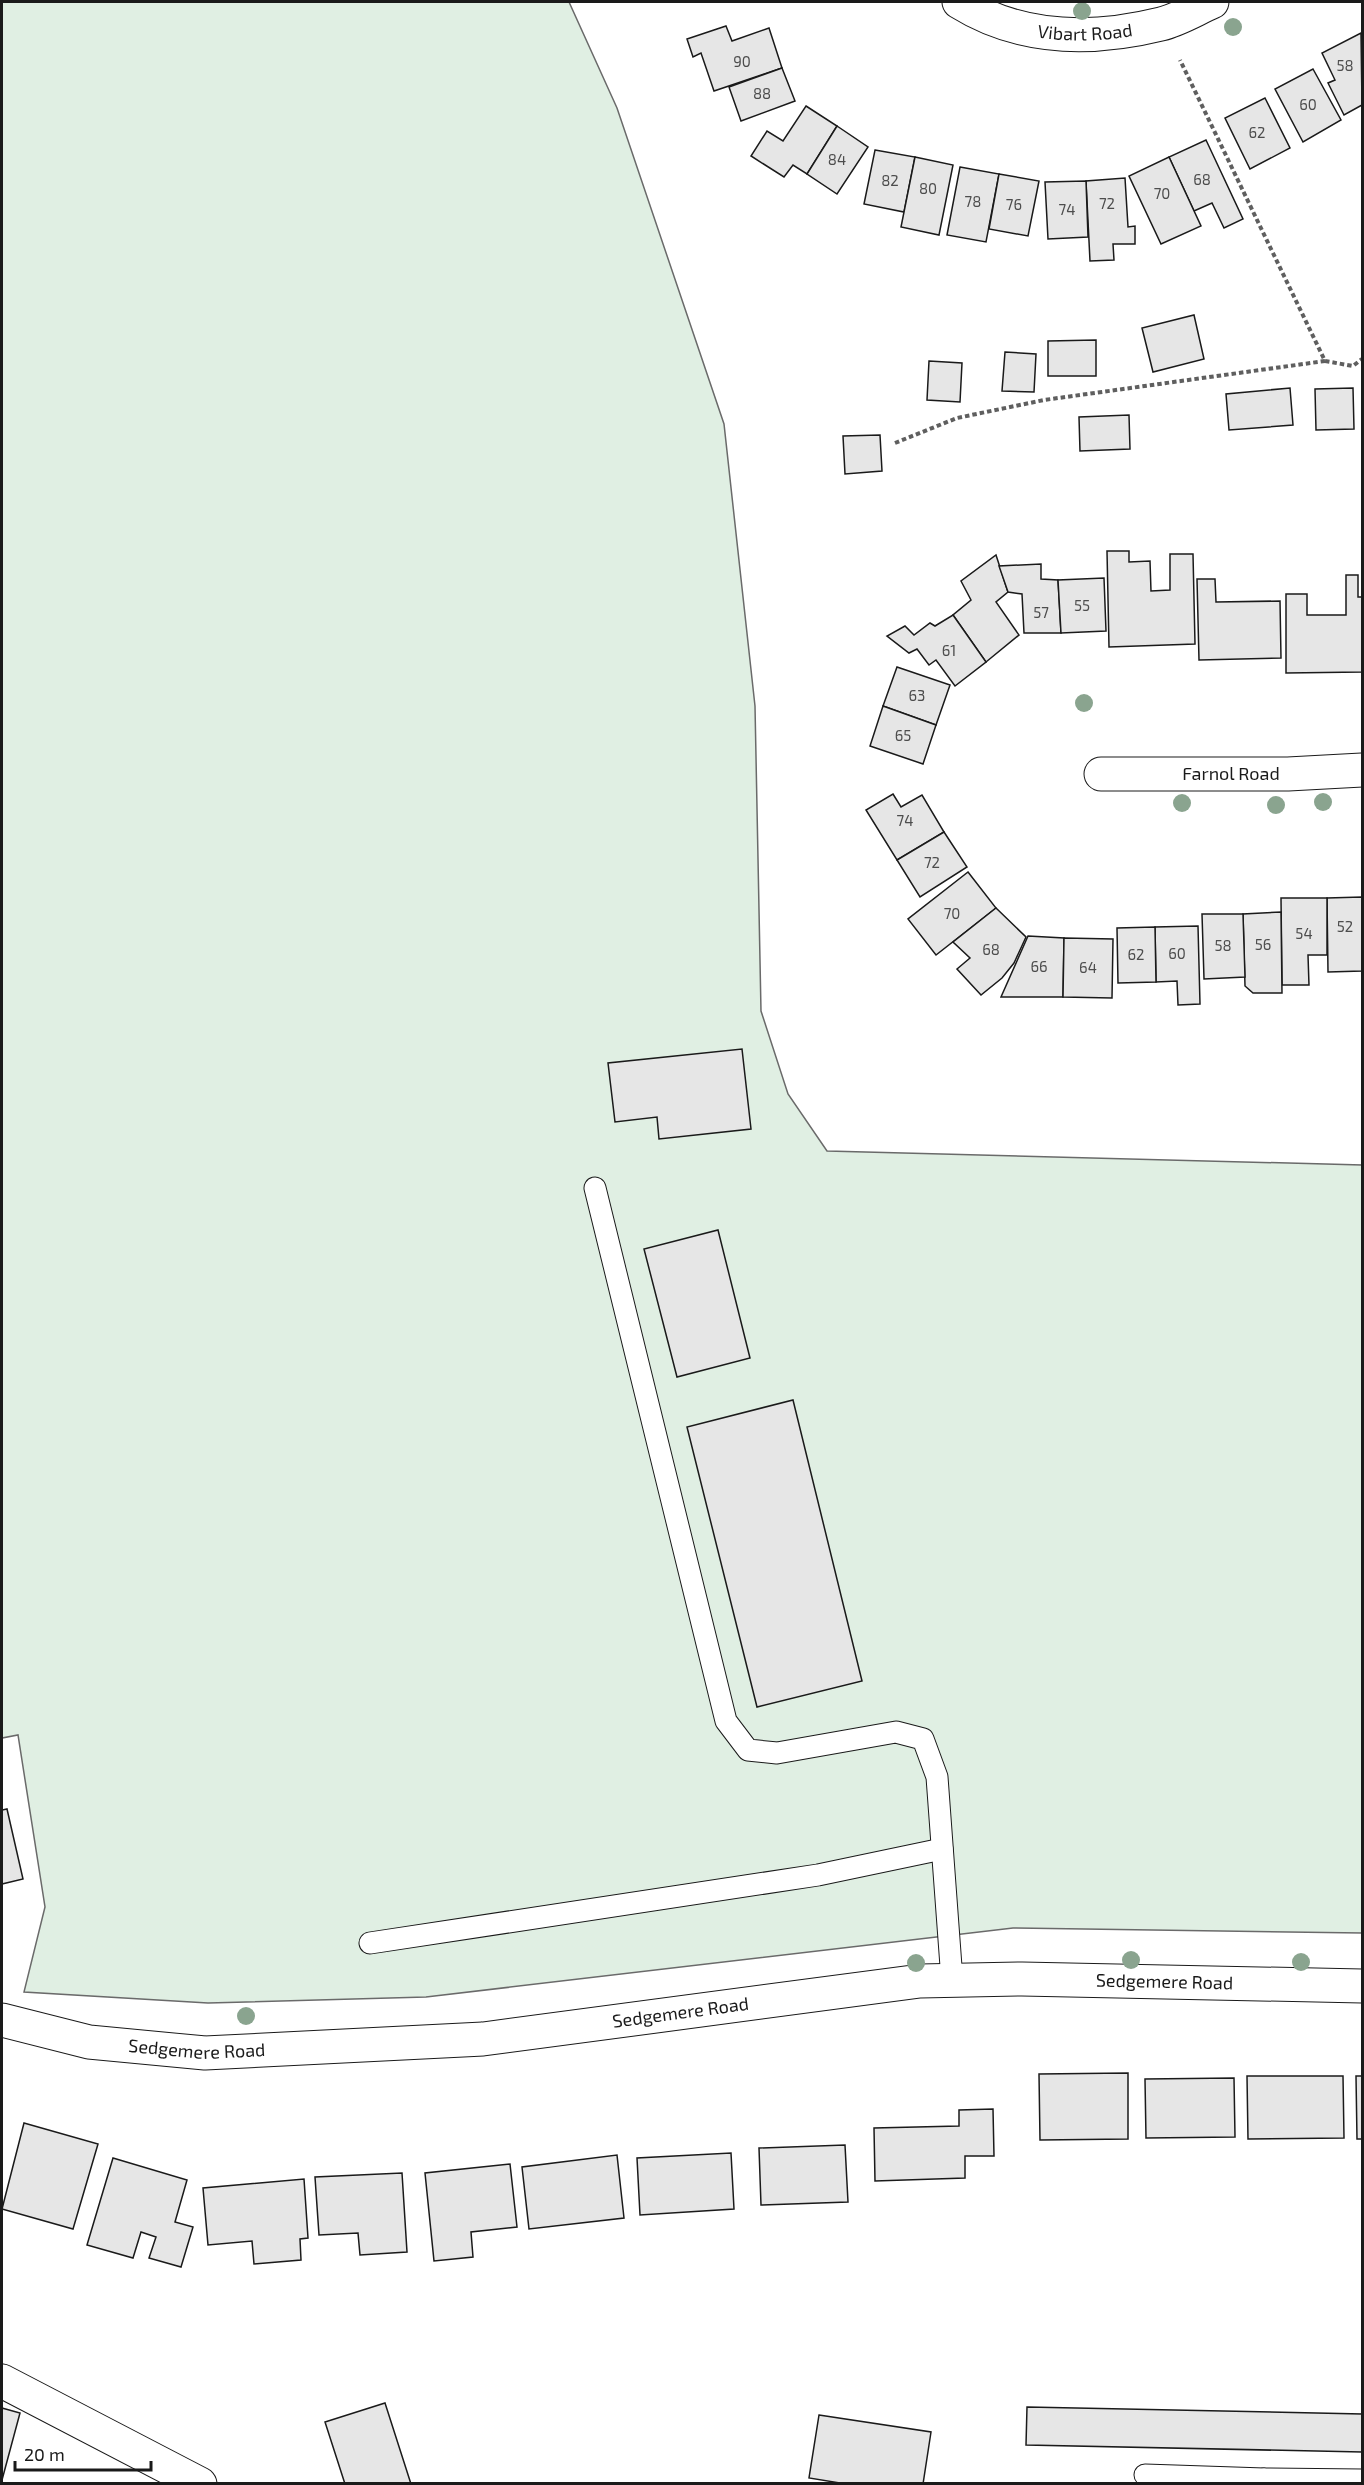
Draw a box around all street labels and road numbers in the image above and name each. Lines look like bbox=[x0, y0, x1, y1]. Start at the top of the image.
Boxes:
street label: Vibart Road bbox=[1036, 18, 1134, 45]
street label: Farnol Road bbox=[1182, 762, 1280, 784]
street label: Sedgemere Road bbox=[1096, 1969, 1233, 1993]
street label: Sedgemere Road bbox=[611, 1992, 750, 2032]
street label: Sedgemere Road bbox=[127, 2034, 266, 2063]

